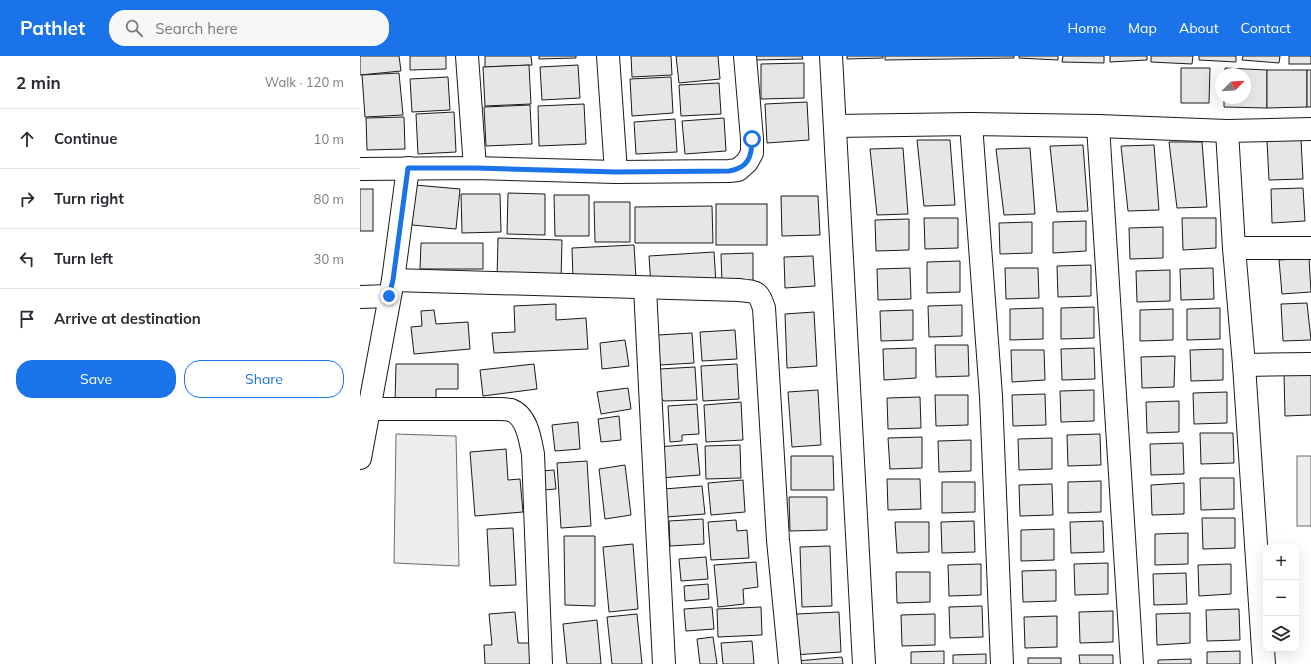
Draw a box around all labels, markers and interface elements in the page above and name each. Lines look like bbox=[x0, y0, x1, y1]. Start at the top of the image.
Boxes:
search box bbox=[109, 10, 389, 46]
text: Pathlet bbox=[20, 16, 85, 40]
icon: search bbox=[123, 17, 145, 39]
text: Search here bbox=[155, 19, 238, 38]
text: Home bbox=[1067, 19, 1106, 37]
text: Map bbox=[1128, 19, 1157, 37]
text: About bbox=[1179, 19, 1219, 37]
text: Contact bbox=[1241, 19, 1291, 37]
north arrow bbox=[1215, 68, 1251, 104]
text: 2 min bbox=[16, 72, 61, 93]
text: Walk · 120 m bbox=[265, 74, 344, 90]
icon: ahead bbox=[16, 128, 38, 150]
text: Continue bbox=[54, 129, 117, 148]
route start bbox=[743, 130, 761, 148]
text: 10 m bbox=[314, 131, 344, 147]
icon: right bbox=[16, 188, 38, 210]
text: Turn right bbox=[54, 189, 124, 208]
text: 80 m bbox=[314, 191, 344, 207]
icon: left bbox=[16, 248, 38, 270]
text: Turn left bbox=[54, 249, 113, 268]
text: 30 m bbox=[314, 251, 344, 267]
route end bbox=[380, 287, 398, 305]
icon: arrive bbox=[16, 308, 38, 330]
text: Arrive at destination bbox=[54, 309, 201, 328]
button: Save bbox=[16, 360, 176, 398]
button: Share bbox=[184, 360, 344, 398]
map controls bbox=[1263, 544, 1299, 652]
button: + bbox=[1263, 544, 1299, 580]
button: − bbox=[1263, 580, 1299, 616]
button: layers bbox=[1263, 616, 1299, 652]

